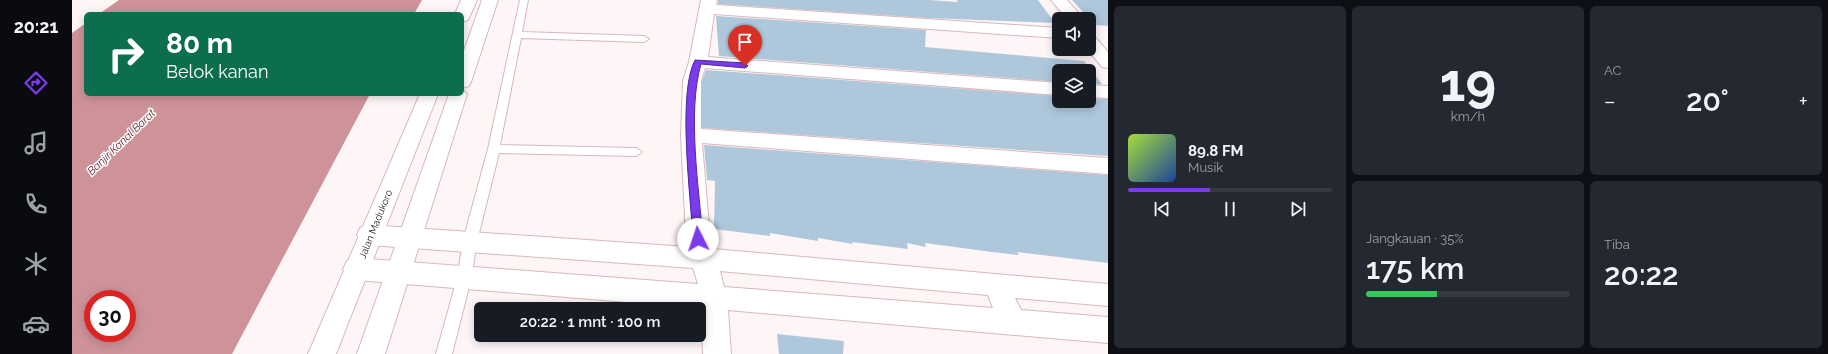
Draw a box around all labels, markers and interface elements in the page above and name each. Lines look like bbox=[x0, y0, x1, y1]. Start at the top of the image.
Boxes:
map controls bbox=[1052, 12, 1096, 108]
button: sound bbox=[1052, 12, 1096, 56]
text: 20:21 bbox=[14, 16, 58, 37]
pin bbox=[728, 25, 762, 66]
text: 80 m bbox=[166, 27, 233, 60]
icon: right bbox=[100, 28, 152, 80]
icon: arrive bbox=[734, 31, 756, 53]
text: 19 bbox=[1440, 52, 1496, 113]
text: Belok kanan bbox=[166, 61, 268, 82]
text: AC bbox=[1604, 63, 1621, 78]
button: layers bbox=[1052, 64, 1096, 108]
icon: directions bbox=[22, 69, 50, 97]
text: 20° bbox=[1686, 83, 1729, 118]
text: − bbox=[1604, 88, 1616, 114]
text: + bbox=[1799, 88, 1808, 114]
water label: Banjir Kanal Barat bbox=[85, 106, 158, 178]
text: km/h bbox=[1451, 109, 1485, 124]
icon: music bbox=[22, 129, 50, 157]
text: 89.8 FM bbox=[1188, 142, 1244, 160]
text: Musik bbox=[1188, 160, 1223, 175]
street label: Jalan Madukoro bbox=[357, 188, 394, 260]
icon: phone bbox=[22, 190, 50, 218]
icon: previous bbox=[1151, 198, 1173, 220]
icon: pause bbox=[1219, 198, 1241, 220]
icon: next bbox=[1287, 198, 1309, 220]
position arrow bbox=[677, 218, 719, 260]
text: Jangkauan · 35% bbox=[1366, 231, 1464, 246]
text: Tiba bbox=[1604, 237, 1630, 252]
icon: climate bbox=[22, 250, 50, 278]
text: 175 km bbox=[1366, 251, 1464, 286]
text: 20:22 bbox=[1604, 257, 1679, 292]
speed limit sign: 30 bbox=[84, 290, 136, 342]
icon: car bbox=[22, 310, 50, 338]
text: 20:22 · 1 mnt · 100 m bbox=[520, 313, 660, 331]

